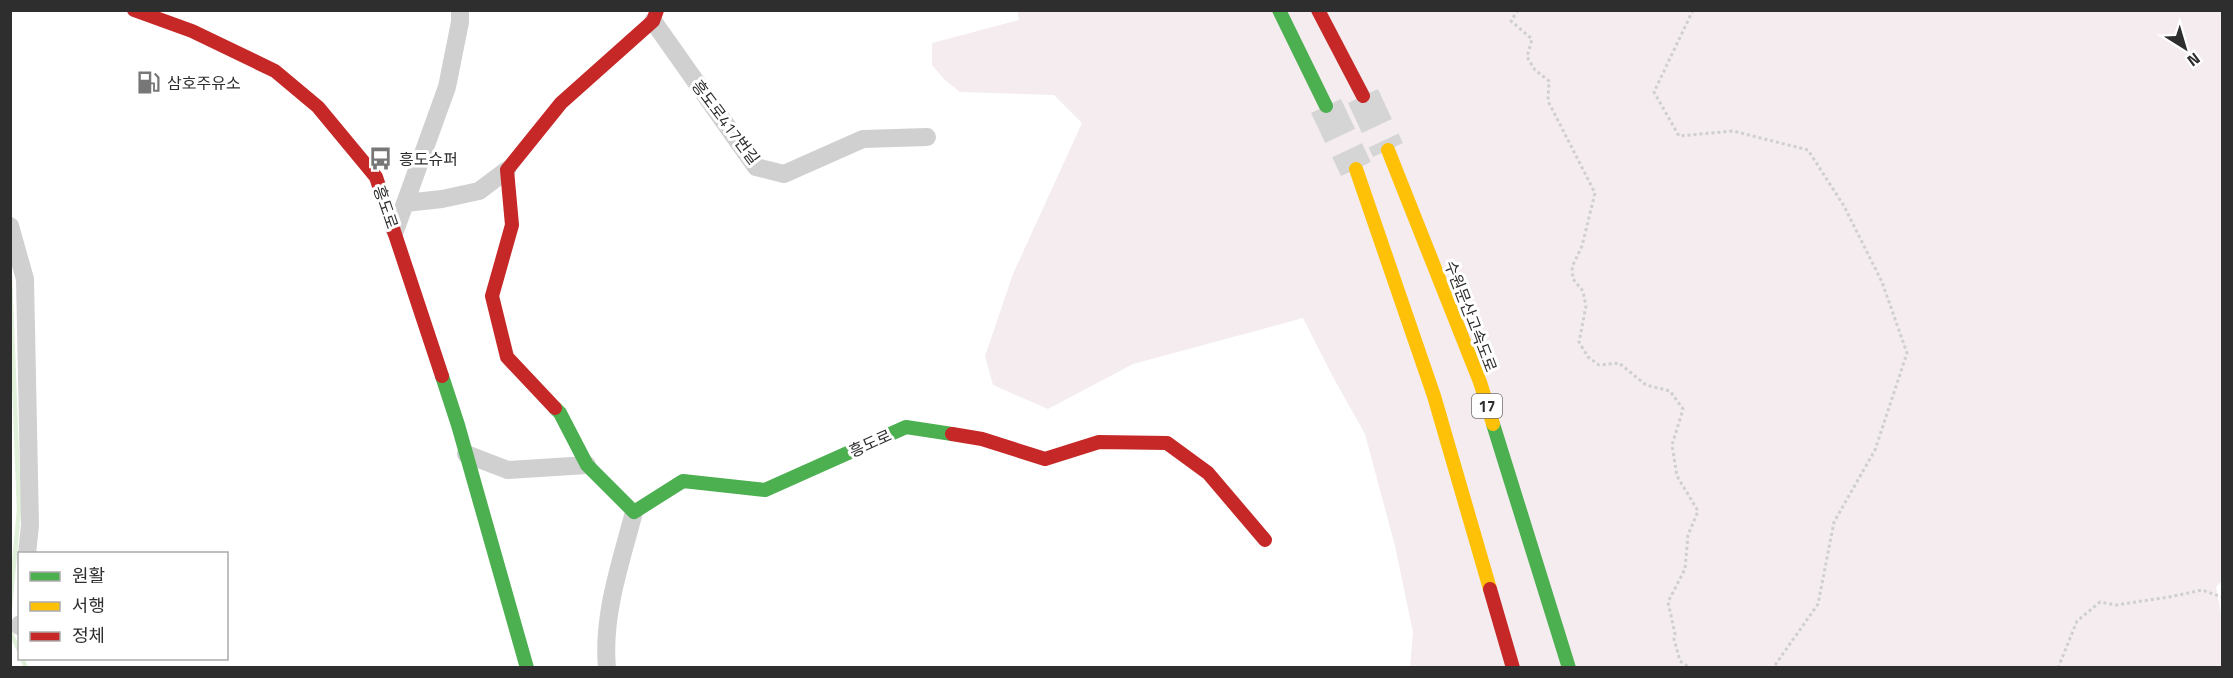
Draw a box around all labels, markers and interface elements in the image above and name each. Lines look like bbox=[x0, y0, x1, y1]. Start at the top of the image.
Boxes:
north arrow bbox=[2155, 18, 2215, 78]
text: N bbox=[2182, 47, 2206, 73]
fuel station icon: 삼호주유소 bbox=[136, 70, 162, 96]
place label: 삼호주유소 bbox=[167, 71, 241, 95]
street label: 흥도로417번길 bbox=[686, 75, 766, 169]
bus stop icon: 흥도슈퍼 bbox=[368, 146, 394, 172]
place label: 흥도슈퍼 bbox=[399, 147, 458, 171]
street label: 흥도로 bbox=[367, 182, 405, 232]
street label: 수원문산고속도로 bbox=[1439, 257, 1503, 376]
road number: 17 bbox=[1472, 394, 1502, 418]
street label: 흥도로 bbox=[845, 423, 895, 463]
legend bbox=[18, 552, 228, 660]
text: 원활 bbox=[72, 562, 105, 589]
text: 서행 bbox=[72, 592, 105, 619]
text: 정체 bbox=[72, 622, 105, 649]

